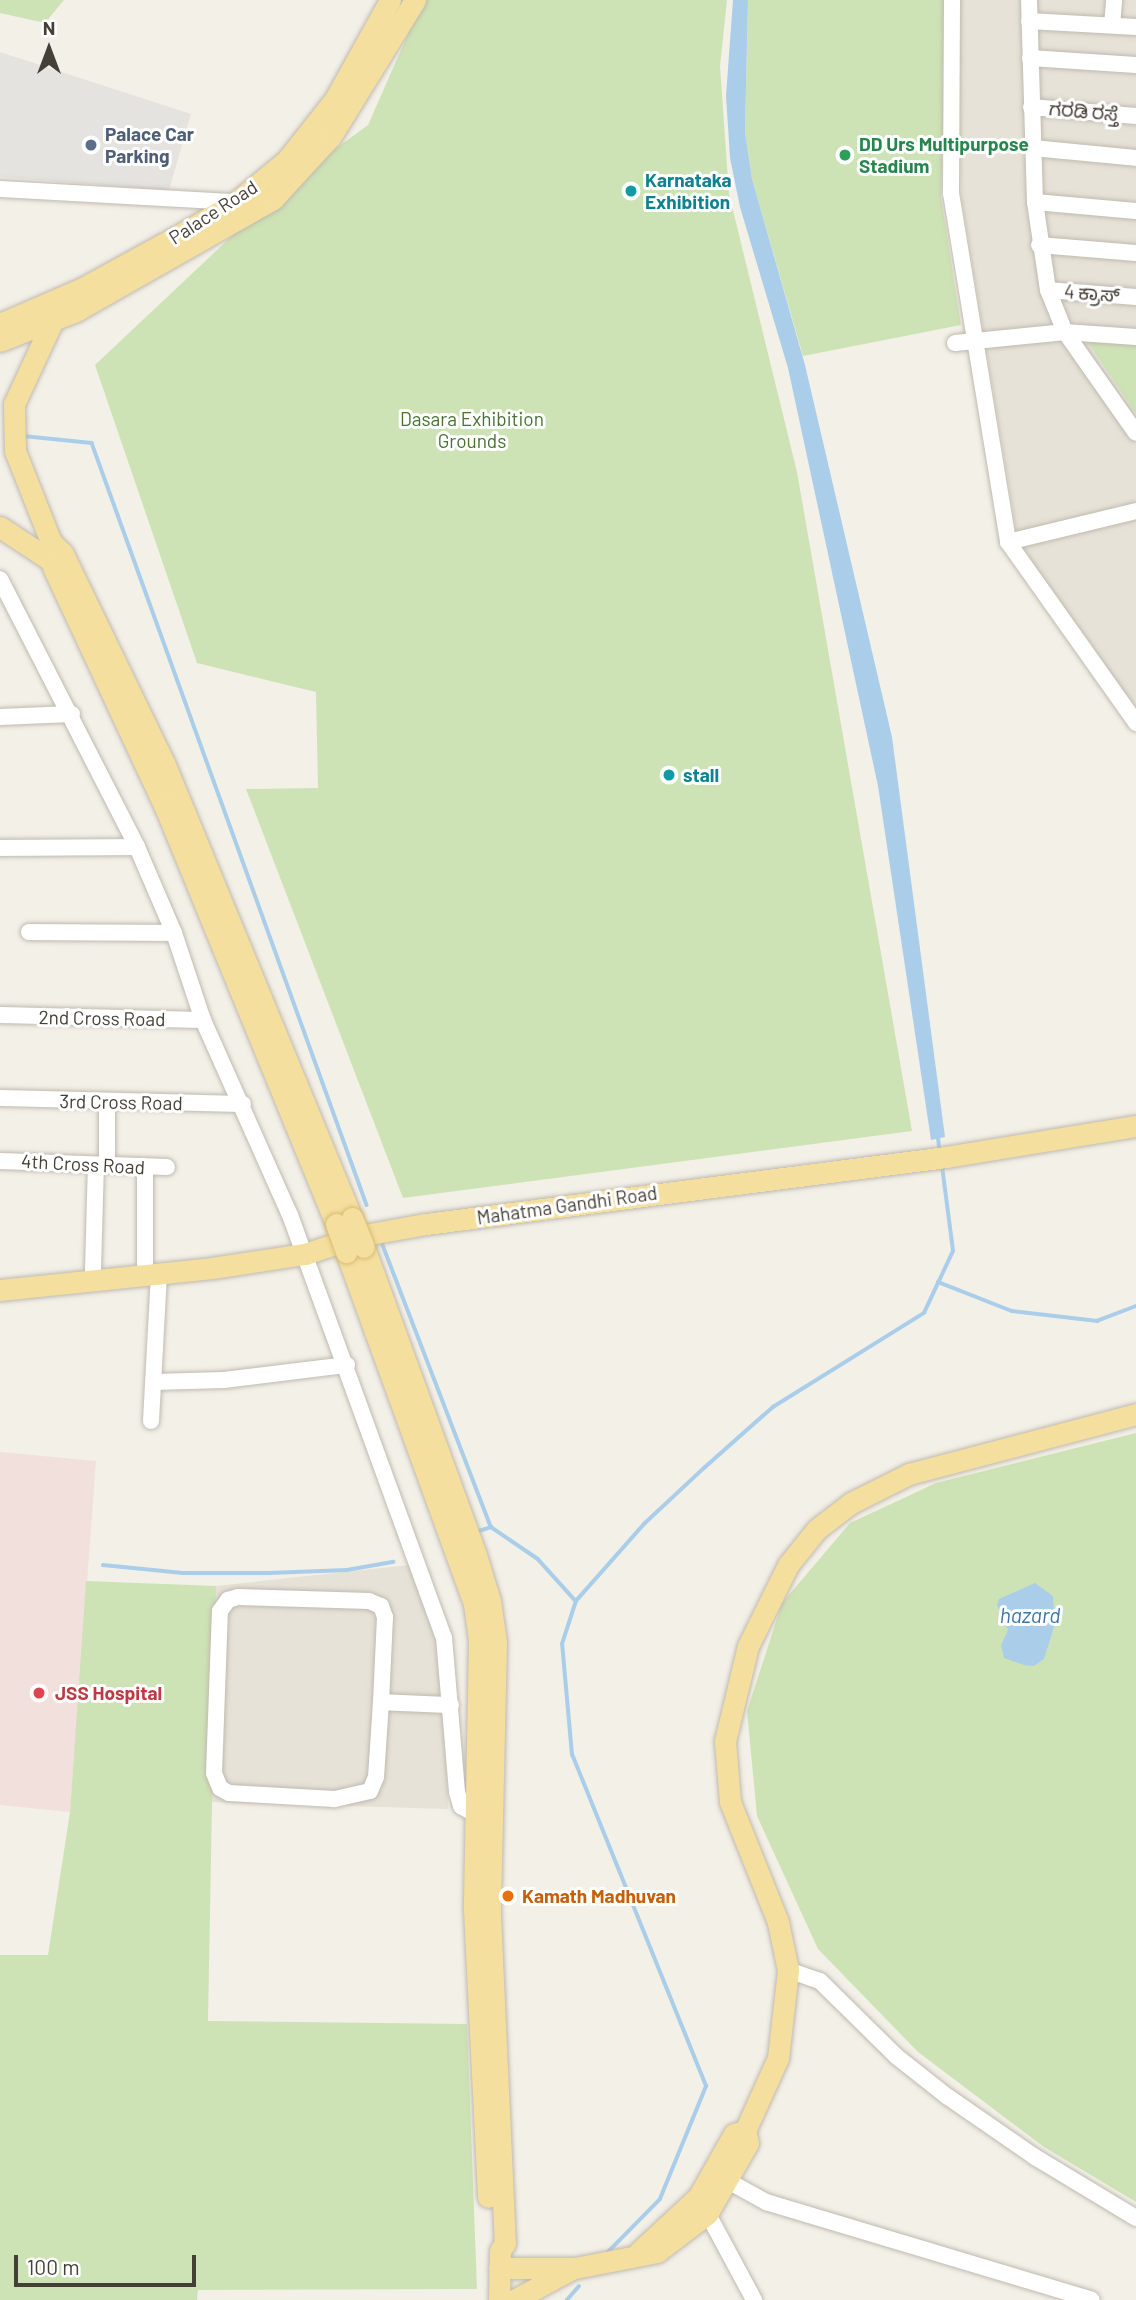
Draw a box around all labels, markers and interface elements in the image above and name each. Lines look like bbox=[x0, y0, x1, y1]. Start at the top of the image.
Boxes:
north arrow bbox=[14, 14, 84, 84]
text: N bbox=[43, 16, 55, 39]
street label: ಗರಡಿ ರಸ್ತೆ bbox=[1048, 97, 1120, 125]
place label: Palace Car Parking bbox=[105, 123, 194, 167]
place label: DD Urs Multipurpose Stadium bbox=[859, 133, 1029, 177]
marker: Palace Car Parking bbox=[83, 137, 99, 153]
marker: DD Urs Multipurpose Stadium bbox=[837, 147, 853, 163]
place label: Karnataka Exhibition bbox=[645, 169, 731, 213]
street label: Palace Road bbox=[165, 175, 261, 249]
marker: Karnataka Exhibition bbox=[623, 183, 639, 199]
street label: 4 ಕ್ರಾಸ್ bbox=[1063, 280, 1121, 306]
park label: Dasara Exhibition Grounds bbox=[400, 408, 544, 452]
place label: stall bbox=[683, 764, 719, 786]
marker: stall bbox=[661, 767, 677, 783]
street label: 2nd Cross Road bbox=[38, 1005, 166, 1031]
street label: 3rd Cross Road bbox=[59, 1090, 183, 1114]
street label: 4th Cross Road bbox=[21, 1149, 145, 1179]
street label: Mahatma Gandhi Road bbox=[475, 1181, 659, 1229]
water label: hazard bbox=[1000, 1602, 1060, 1628]
place label: JSS Hospital bbox=[55, 1682, 162, 1704]
marker: JSS Hospital bbox=[29, 1683, 49, 1703]
place label: Kamath Madhuvan bbox=[522, 1885, 676, 1907]
marker: Kamath Madhuvan bbox=[500, 1888, 516, 1904]
scale bar bbox=[18, 2240, 200, 2284]
text: 100 m bbox=[27, 2254, 80, 2279]

